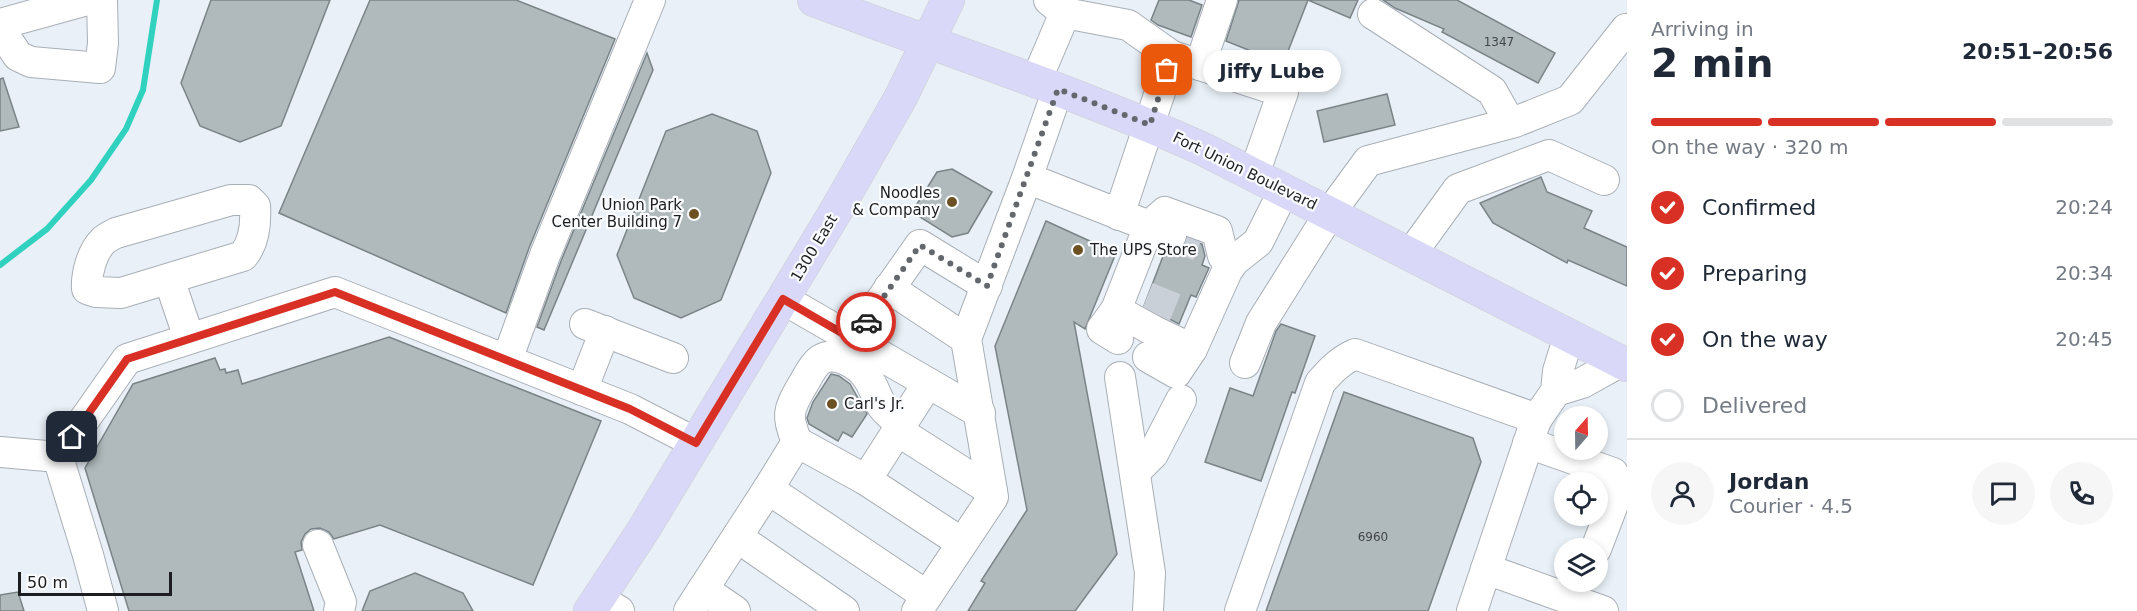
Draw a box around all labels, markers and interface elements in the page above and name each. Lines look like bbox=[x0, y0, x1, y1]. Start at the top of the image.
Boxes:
text: Arriving in bbox=[1651, 17, 1754, 41]
house number: 1347 bbox=[1484, 35, 1514, 49]
text: 20:51–20:56 bbox=[1962, 39, 2113, 64]
text: 2 min bbox=[1651, 41, 1773, 86]
pin bbox=[1141, 44, 1192, 95]
callout: Jiffy Lube bbox=[1203, 49, 1341, 91]
icon: bag bbox=[1150, 53, 1183, 86]
text: Jiffy Lube bbox=[1219, 59, 1325, 83]
street label: Fort Union Boulevard bbox=[1170, 128, 1320, 214]
text: On the way · 320 m bbox=[1651, 135, 1849, 159]
place label: Noodles & Company bbox=[852, 184, 940, 219]
icon: check bbox=[1651, 191, 1684, 224]
marker: Noodles & Company bbox=[945, 195, 959, 209]
text: Confirmed bbox=[1702, 195, 1816, 220]
text: 20:24 bbox=[2055, 195, 2113, 219]
place label: Union Park Center Building 7 bbox=[552, 196, 682, 231]
marker: Union Park Center Building 7 bbox=[687, 207, 701, 221]
street label: 1300 East bbox=[787, 211, 841, 285]
place label: The UPS Store bbox=[1089, 241, 1197, 259]
marker: The UPS Store bbox=[1071, 243, 1085, 257]
icon: check bbox=[1651, 257, 1684, 290]
text: Preparing bbox=[1702, 261, 1808, 286]
text: 20:34 bbox=[2055, 261, 2113, 285]
courier bbox=[836, 292, 896, 352]
icon: car bbox=[850, 306, 883, 339]
icon: check bbox=[1651, 323, 1684, 356]
text: On the way bbox=[1702, 327, 1828, 352]
text: 20:45 bbox=[2055, 327, 2113, 351]
text: Delivered bbox=[1702, 393, 1807, 418]
place label: Carl's Jr. bbox=[844, 395, 905, 413]
marker: Carl's Jr. bbox=[825, 397, 839, 411]
north arrow bbox=[1554, 406, 1608, 460]
map controls bbox=[1554, 406, 1608, 592]
pin bbox=[46, 411, 97, 462]
icon: home bbox=[55, 420, 88, 453]
button: person bbox=[1651, 462, 1714, 525]
button: chat bbox=[1972, 462, 2035, 525]
button: phone bbox=[2050, 462, 2113, 525]
text: Jordan bbox=[1729, 469, 1809, 494]
button: locate bbox=[1554, 472, 1608, 526]
text: Courier · 4.5 bbox=[1729, 494, 1853, 518]
house number: 6960 bbox=[1358, 530, 1388, 544]
button: layers bbox=[1554, 538, 1608, 592]
scale bar bbox=[18, 569, 172, 596]
text: 50 m bbox=[27, 573, 68, 592]

